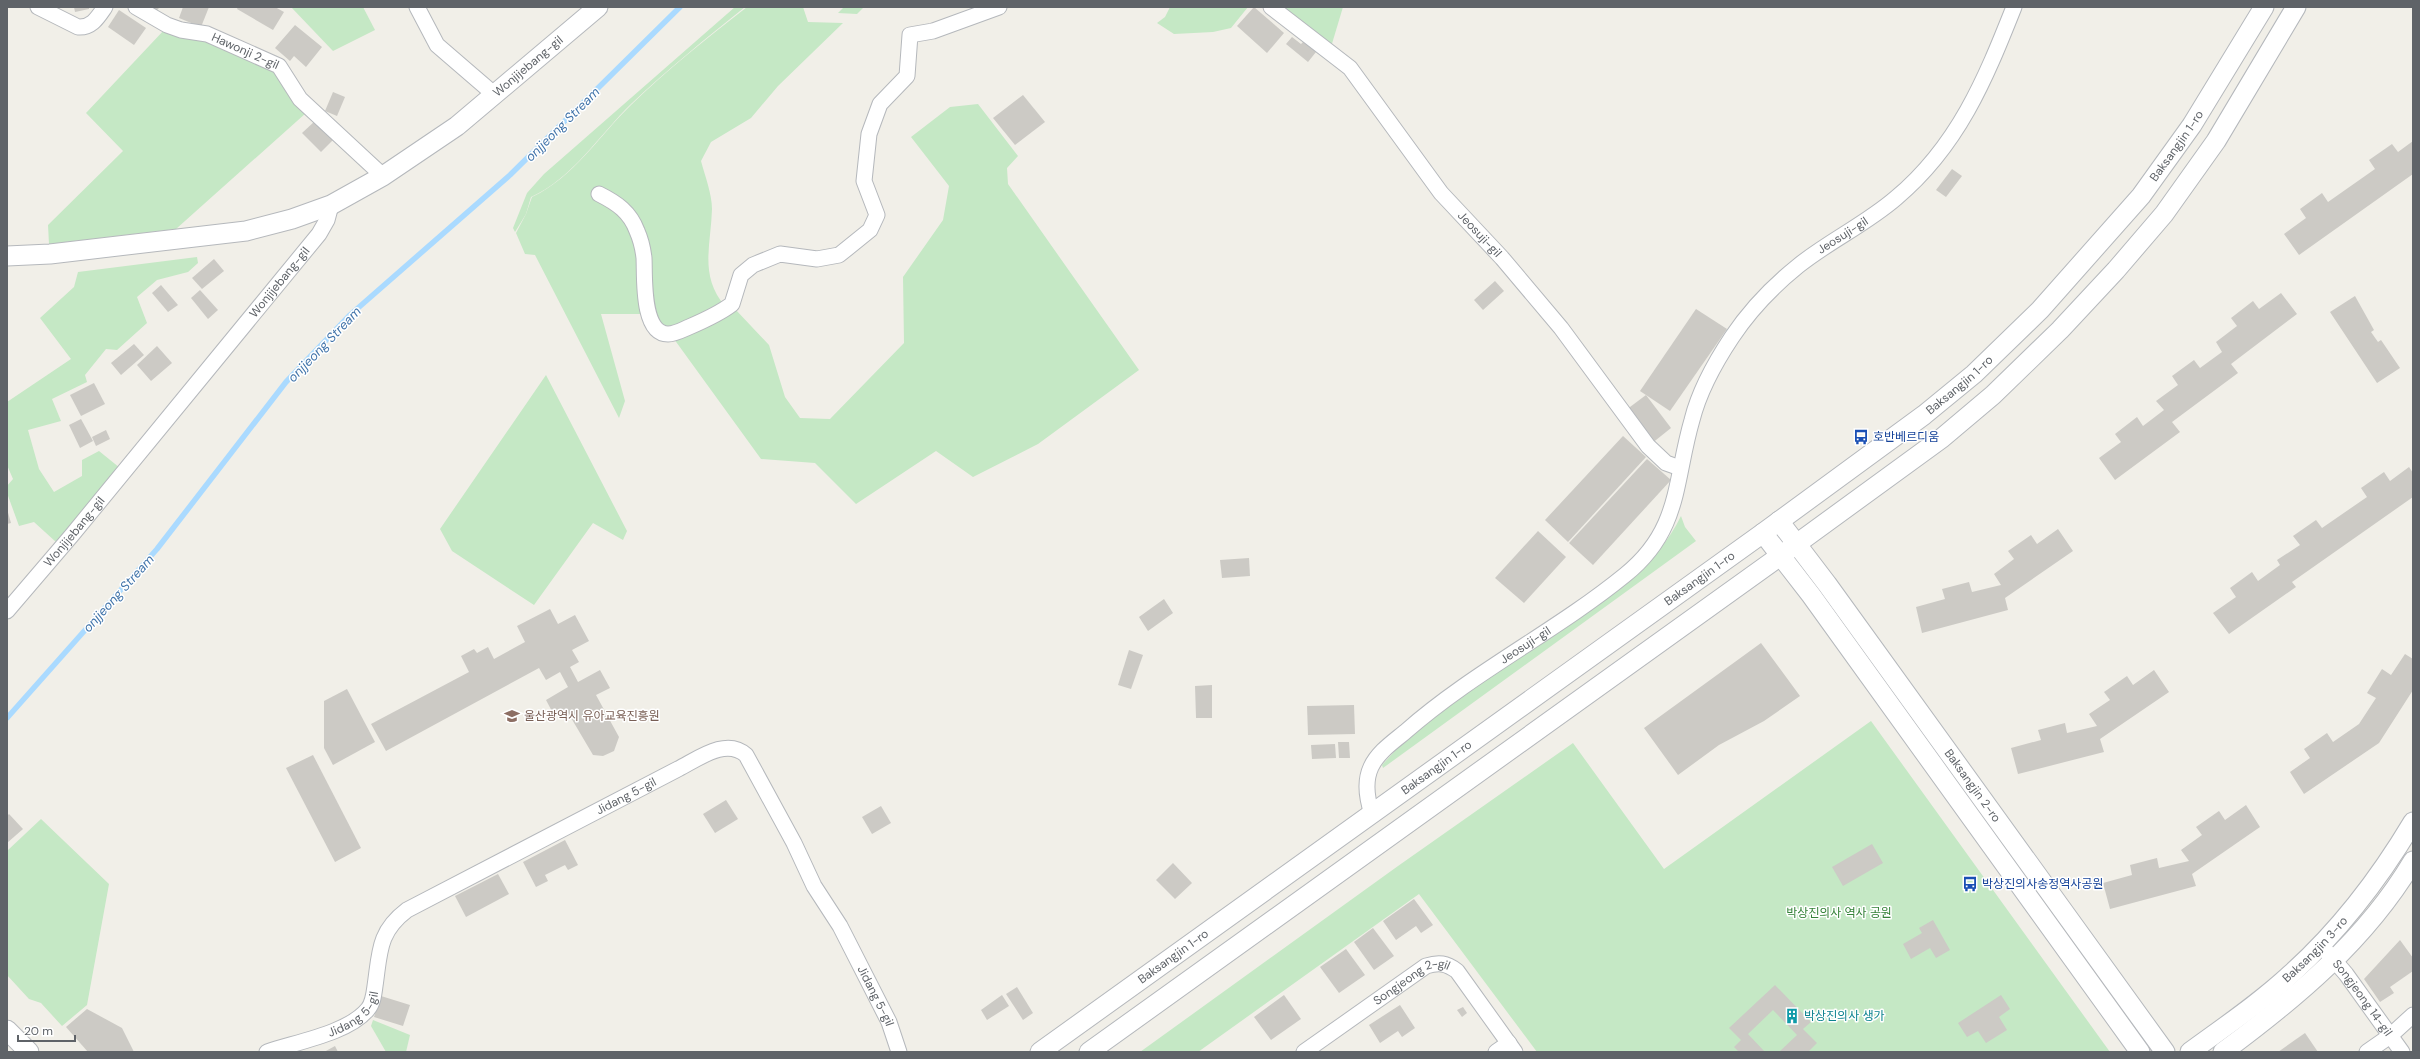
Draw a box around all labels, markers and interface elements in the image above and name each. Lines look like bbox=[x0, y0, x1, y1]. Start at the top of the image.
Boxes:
street label: Hawonji 2-gil bbox=[209, 29, 282, 73]
street label: Wonjijebang-gil bbox=[489, 32, 566, 100]
water label: onjjeong Stream bbox=[522, 84, 603, 165]
street label: Baksangjin 1-ro bbox=[2146, 107, 2207, 185]
street label: Jeosuji-gil bbox=[1454, 208, 1505, 261]
street label: Jeosuji-gil bbox=[1814, 213, 1871, 258]
street label: Wonjijebang-gil bbox=[246, 244, 313, 321]
water label: onjjeong Stream bbox=[284, 303, 365, 386]
street label: Baksangjin 1-ro bbox=[1923, 352, 1996, 418]
bus stop icon: 호반베르디움 bbox=[1852, 428, 1870, 446]
place label: 호반베르디움 bbox=[1873, 429, 1939, 445]
street label: Wonjijebang-gil bbox=[40, 493, 108, 570]
street label: Baksangjin 1-ro bbox=[1661, 548, 1738, 609]
water label: onjjeong Stream bbox=[79, 551, 158, 636]
street label: Jeosuji-gil bbox=[1497, 623, 1554, 667]
school or university icon: 울산광역시 유아교육진흥원 bbox=[503, 707, 521, 725]
place label: 울산광역시 유아교육진흥원 bbox=[524, 708, 660, 724]
street label: Baksangjin 1-ro bbox=[1398, 737, 1475, 798]
street label: Baksangjin 2-ro bbox=[1941, 746, 2004, 825]
street label: Jidang 5-gil bbox=[593, 774, 659, 818]
bus stop icon: 박상진의사송정역사공원 bbox=[1961, 875, 1979, 893]
place label: 박상진의사송정역사공원 bbox=[1982, 876, 2103, 892]
park label: 박상진의사 역사 공원 bbox=[1786, 905, 1892, 921]
street label: Baksangjin 3-ro bbox=[2279, 913, 2351, 986]
street label: Baksangjin 1-ro bbox=[1135, 926, 1212, 987]
street label: Songjeong 2-gil bbox=[1370, 956, 1453, 1009]
street label: Songjeong 14-gil bbox=[2329, 956, 2396, 1039]
street label: Jidang 5-gil bbox=[854, 963, 898, 1028]
street label: Jidang 5-gil bbox=[325, 990, 382, 1041]
building icon: 박상진의사 생가 bbox=[1783, 1007, 1801, 1025]
place label: 박상진의사 생가 bbox=[1804, 1008, 1884, 1024]
scale bar bbox=[18, 1017, 75, 1043]
text: 20 m bbox=[24, 1023, 53, 1039]

